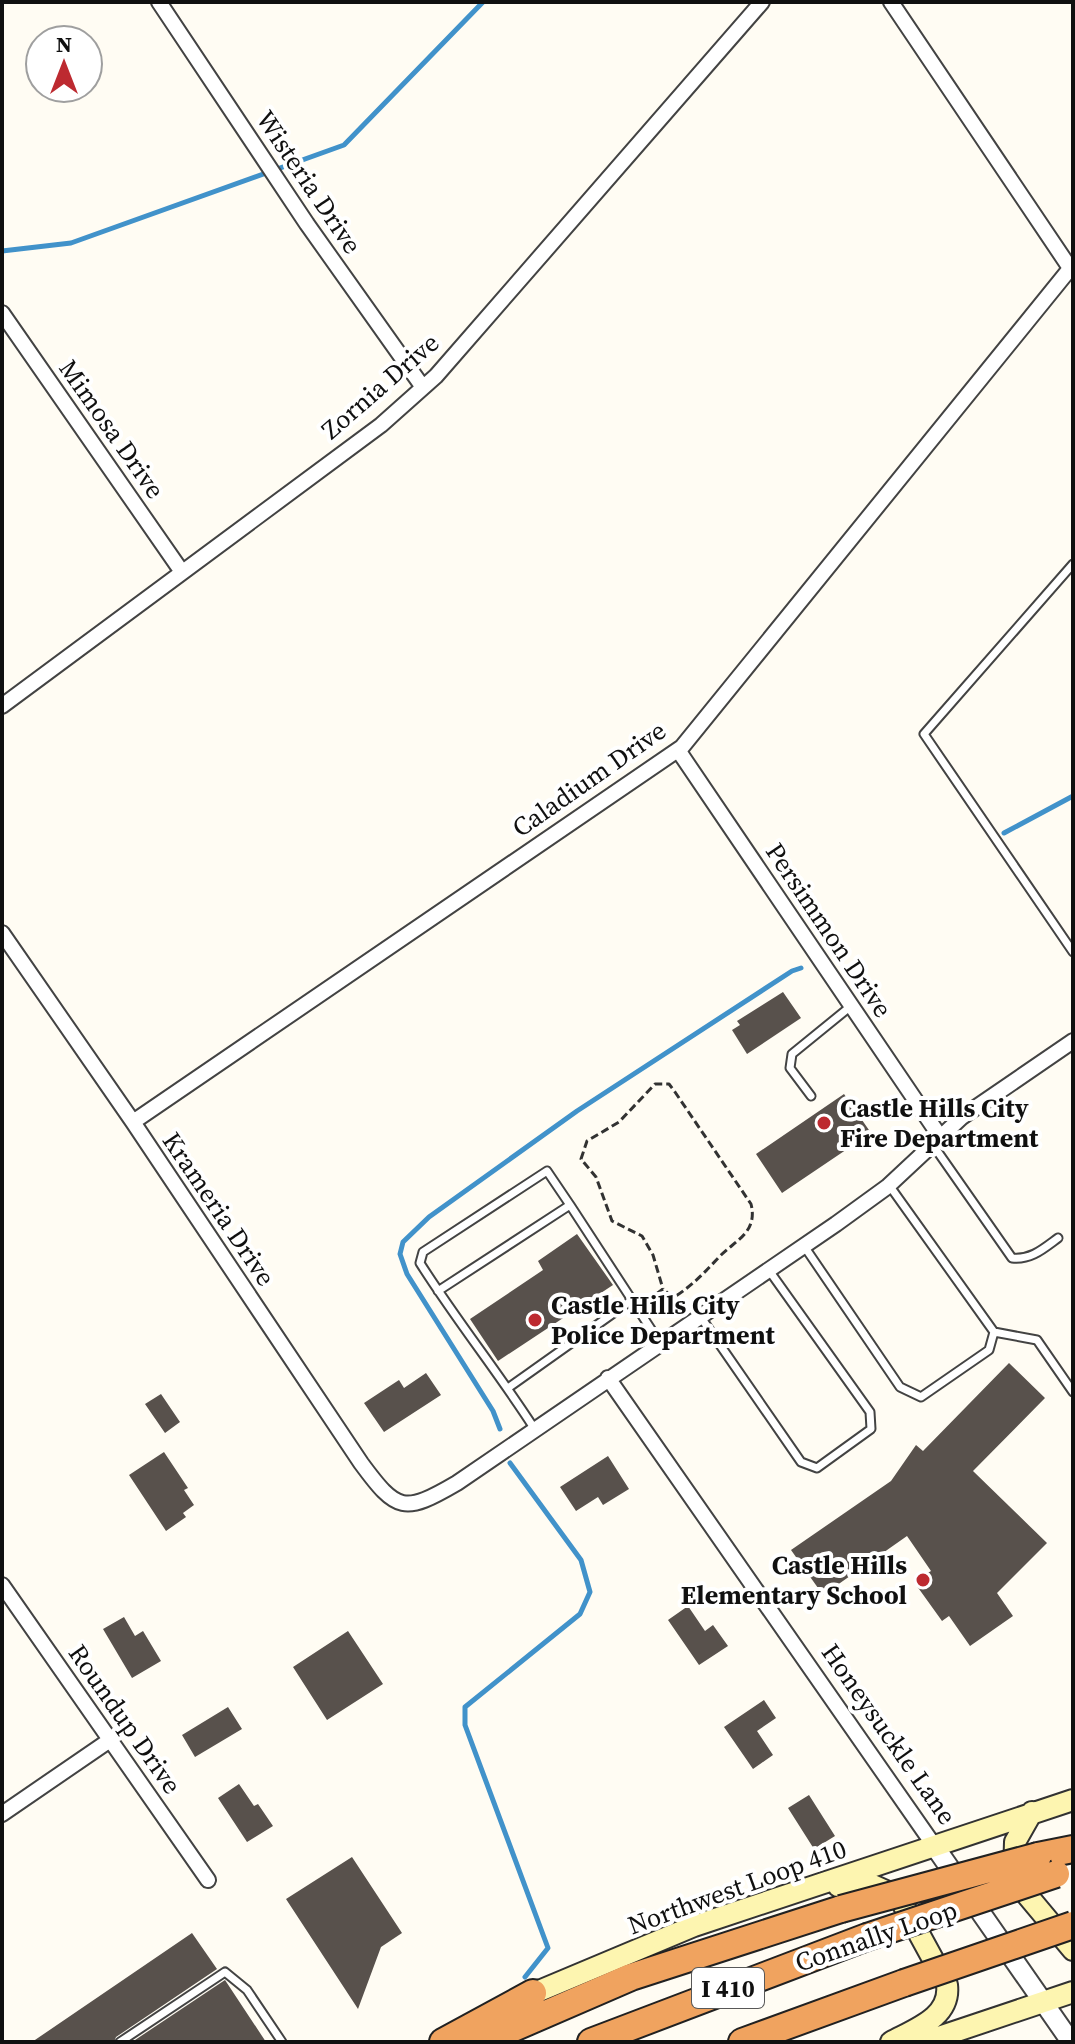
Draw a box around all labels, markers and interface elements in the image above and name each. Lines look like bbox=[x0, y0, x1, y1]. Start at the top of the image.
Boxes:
north arrow bbox=[24, 24, 104, 104]
text: N bbox=[56, 29, 72, 59]
street label: Wisteria Drive bbox=[248, 103, 370, 261]
street label: Zornia Drive bbox=[313, 325, 447, 447]
street label: Mimosa Drive bbox=[51, 352, 173, 506]
street label: Caladium Drive bbox=[505, 713, 673, 845]
street label: Persimmon Drive bbox=[757, 836, 901, 1024]
place label: Castle Hills City Fire Department bbox=[840, 1090, 1039, 1156]
marker: Castle Hills City Fire Department bbox=[815, 1114, 833, 1132]
street label: Krameria Drive bbox=[154, 1125, 284, 1293]
place label: Castle Hills City Police Department bbox=[551, 1287, 776, 1353]
marker: Castle Hills City Police Department bbox=[526, 1311, 544, 1329]
place label: Castle Hills Elementary School bbox=[681, 1547, 907, 1613]
marker: Castle Hills Elementary School bbox=[914, 1571, 932, 1589]
street label: Honeysuckle Lane bbox=[813, 1636, 965, 1832]
street label: Roundup Drive bbox=[60, 1637, 190, 1801]
street label: Northwest Loop 410 bbox=[623, 1831, 851, 1943]
street label: Connally Loop bbox=[790, 1891, 962, 1981]
road number: I 410 bbox=[692, 1968, 764, 2008]

